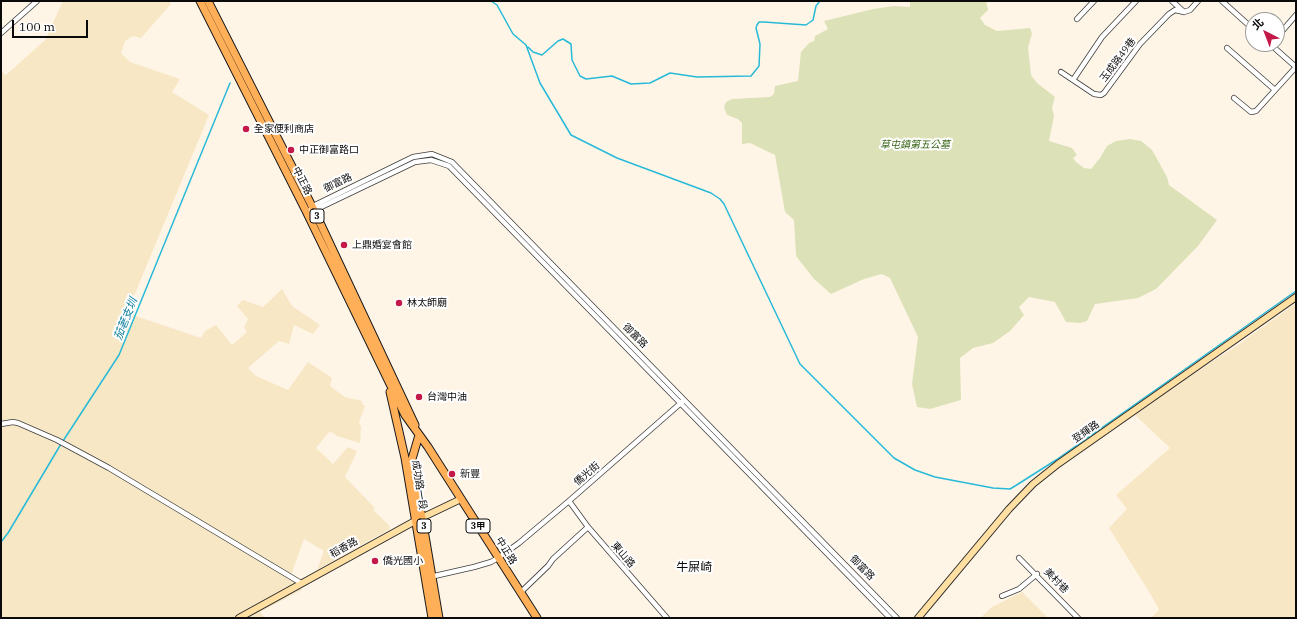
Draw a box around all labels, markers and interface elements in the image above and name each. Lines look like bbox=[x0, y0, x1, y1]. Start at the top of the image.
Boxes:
scale bar bbox=[14, 12, 90, 38]
north arrow bbox=[1245, 12, 1285, 52]
text: 北 bbox=[1249, 15, 1266, 33]
text: 100 m bbox=[19, 19, 55, 34]
street label: 玉成路49巷 bbox=[1098, 36, 1138, 84]
place label: 全家便利商店 bbox=[254, 123, 314, 135]
marker: 全家便利商店 bbox=[241, 124, 251, 134]
park label: 草屯鎮第五公墓 bbox=[880, 139, 950, 151]
place label: 中正御富路口 bbox=[299, 144, 359, 156]
marker: 中正御富路口 bbox=[286, 145, 296, 155]
street label: 中正路 bbox=[290, 165, 314, 197]
street label: 御富路 bbox=[322, 171, 354, 195]
road number: 3 bbox=[310, 209, 324, 223]
place label: 上鼎婚宴會館 bbox=[352, 239, 412, 251]
marker: 上鼎婚宴會館 bbox=[339, 240, 349, 250]
water label: 茄荖支圳 bbox=[112, 296, 140, 342]
place label: 林太師廟 bbox=[407, 297, 447, 309]
marker: 林太師廟 bbox=[394, 298, 404, 308]
street label: 御富路 bbox=[620, 321, 650, 351]
place label: 台灣中油 bbox=[427, 391, 467, 403]
marker: 台灣中油 bbox=[414, 392, 424, 402]
street label: 登輝路 bbox=[1070, 418, 1102, 446]
street label: 成功路一段 bbox=[409, 459, 429, 511]
street label: 僑光街 bbox=[572, 460, 602, 488]
place label: 新豐 bbox=[460, 468, 480, 480]
marker: 新豐 bbox=[447, 469, 457, 479]
road number: 3 bbox=[417, 519, 431, 533]
road number: 3甲 bbox=[466, 519, 490, 533]
street label: 稻香路 bbox=[328, 535, 360, 561]
street label: 中正路 bbox=[493, 535, 519, 567]
street label: 東山路 bbox=[609, 540, 637, 570]
street label: 御富路 bbox=[847, 553, 877, 583]
place label: 僑光國小 bbox=[383, 555, 423, 567]
marker: 僑光國小 bbox=[370, 556, 380, 566]
district label: 牛屎崎 bbox=[676, 561, 712, 575]
street label: 美村巷 bbox=[1041, 566, 1071, 596]

